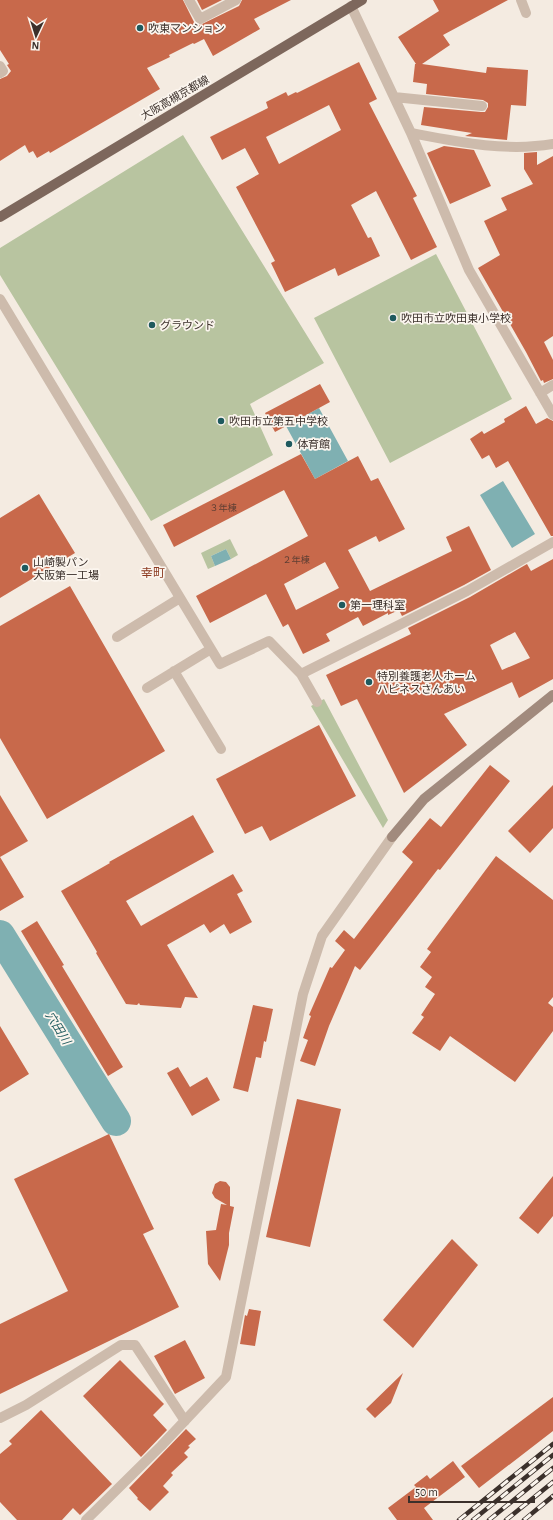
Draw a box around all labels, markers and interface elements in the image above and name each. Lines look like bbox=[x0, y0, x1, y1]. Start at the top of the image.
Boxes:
north arrow bbox=[16, 16, 56, 56]
place label: 吹東マンション bbox=[148, 22, 225, 34]
marker: 吹東マンション bbox=[135, 23, 145, 33]
text: N bbox=[31, 40, 40, 51]
street label: 大阪高槻京都線 bbox=[138, 73, 211, 122]
place label: 吹田市立吹田東小学校 bbox=[401, 312, 511, 324]
marker: 吹田市立吹田東小学校 bbox=[388, 313, 398, 323]
place label: グラウンド bbox=[160, 319, 215, 331]
marker: グラウンド bbox=[147, 320, 157, 330]
place label: 吹田市立第五中学校 bbox=[229, 415, 328, 427]
marker: 吹田市立第五中学校 bbox=[216, 416, 226, 426]
place label: 体育館 bbox=[297, 438, 330, 450]
marker: 体育館 bbox=[284, 439, 294, 449]
house number: ３年棟 bbox=[209, 502, 237, 513]
house number: ２年棟 bbox=[282, 554, 310, 565]
place label: 山崎製パン 大阪第一工場 bbox=[33, 556, 99, 581]
marker: 山崎製パン 大阪第一工場 bbox=[20, 563, 30, 573]
district label: 幸町 bbox=[141, 567, 165, 579]
place label: 第一理科室 bbox=[350, 599, 405, 611]
marker: 第一理科室 bbox=[337, 600, 347, 610]
place label: 特別養護老人ホーム ハピネスさんあい bbox=[377, 670, 476, 695]
marker: 特別養護老人ホーム ハピネスさんあい bbox=[364, 677, 374, 687]
water label: 穴田川 bbox=[43, 1009, 75, 1048]
scale bar bbox=[409, 1478, 534, 1504]
text: 50 m bbox=[415, 1486, 438, 1498]

